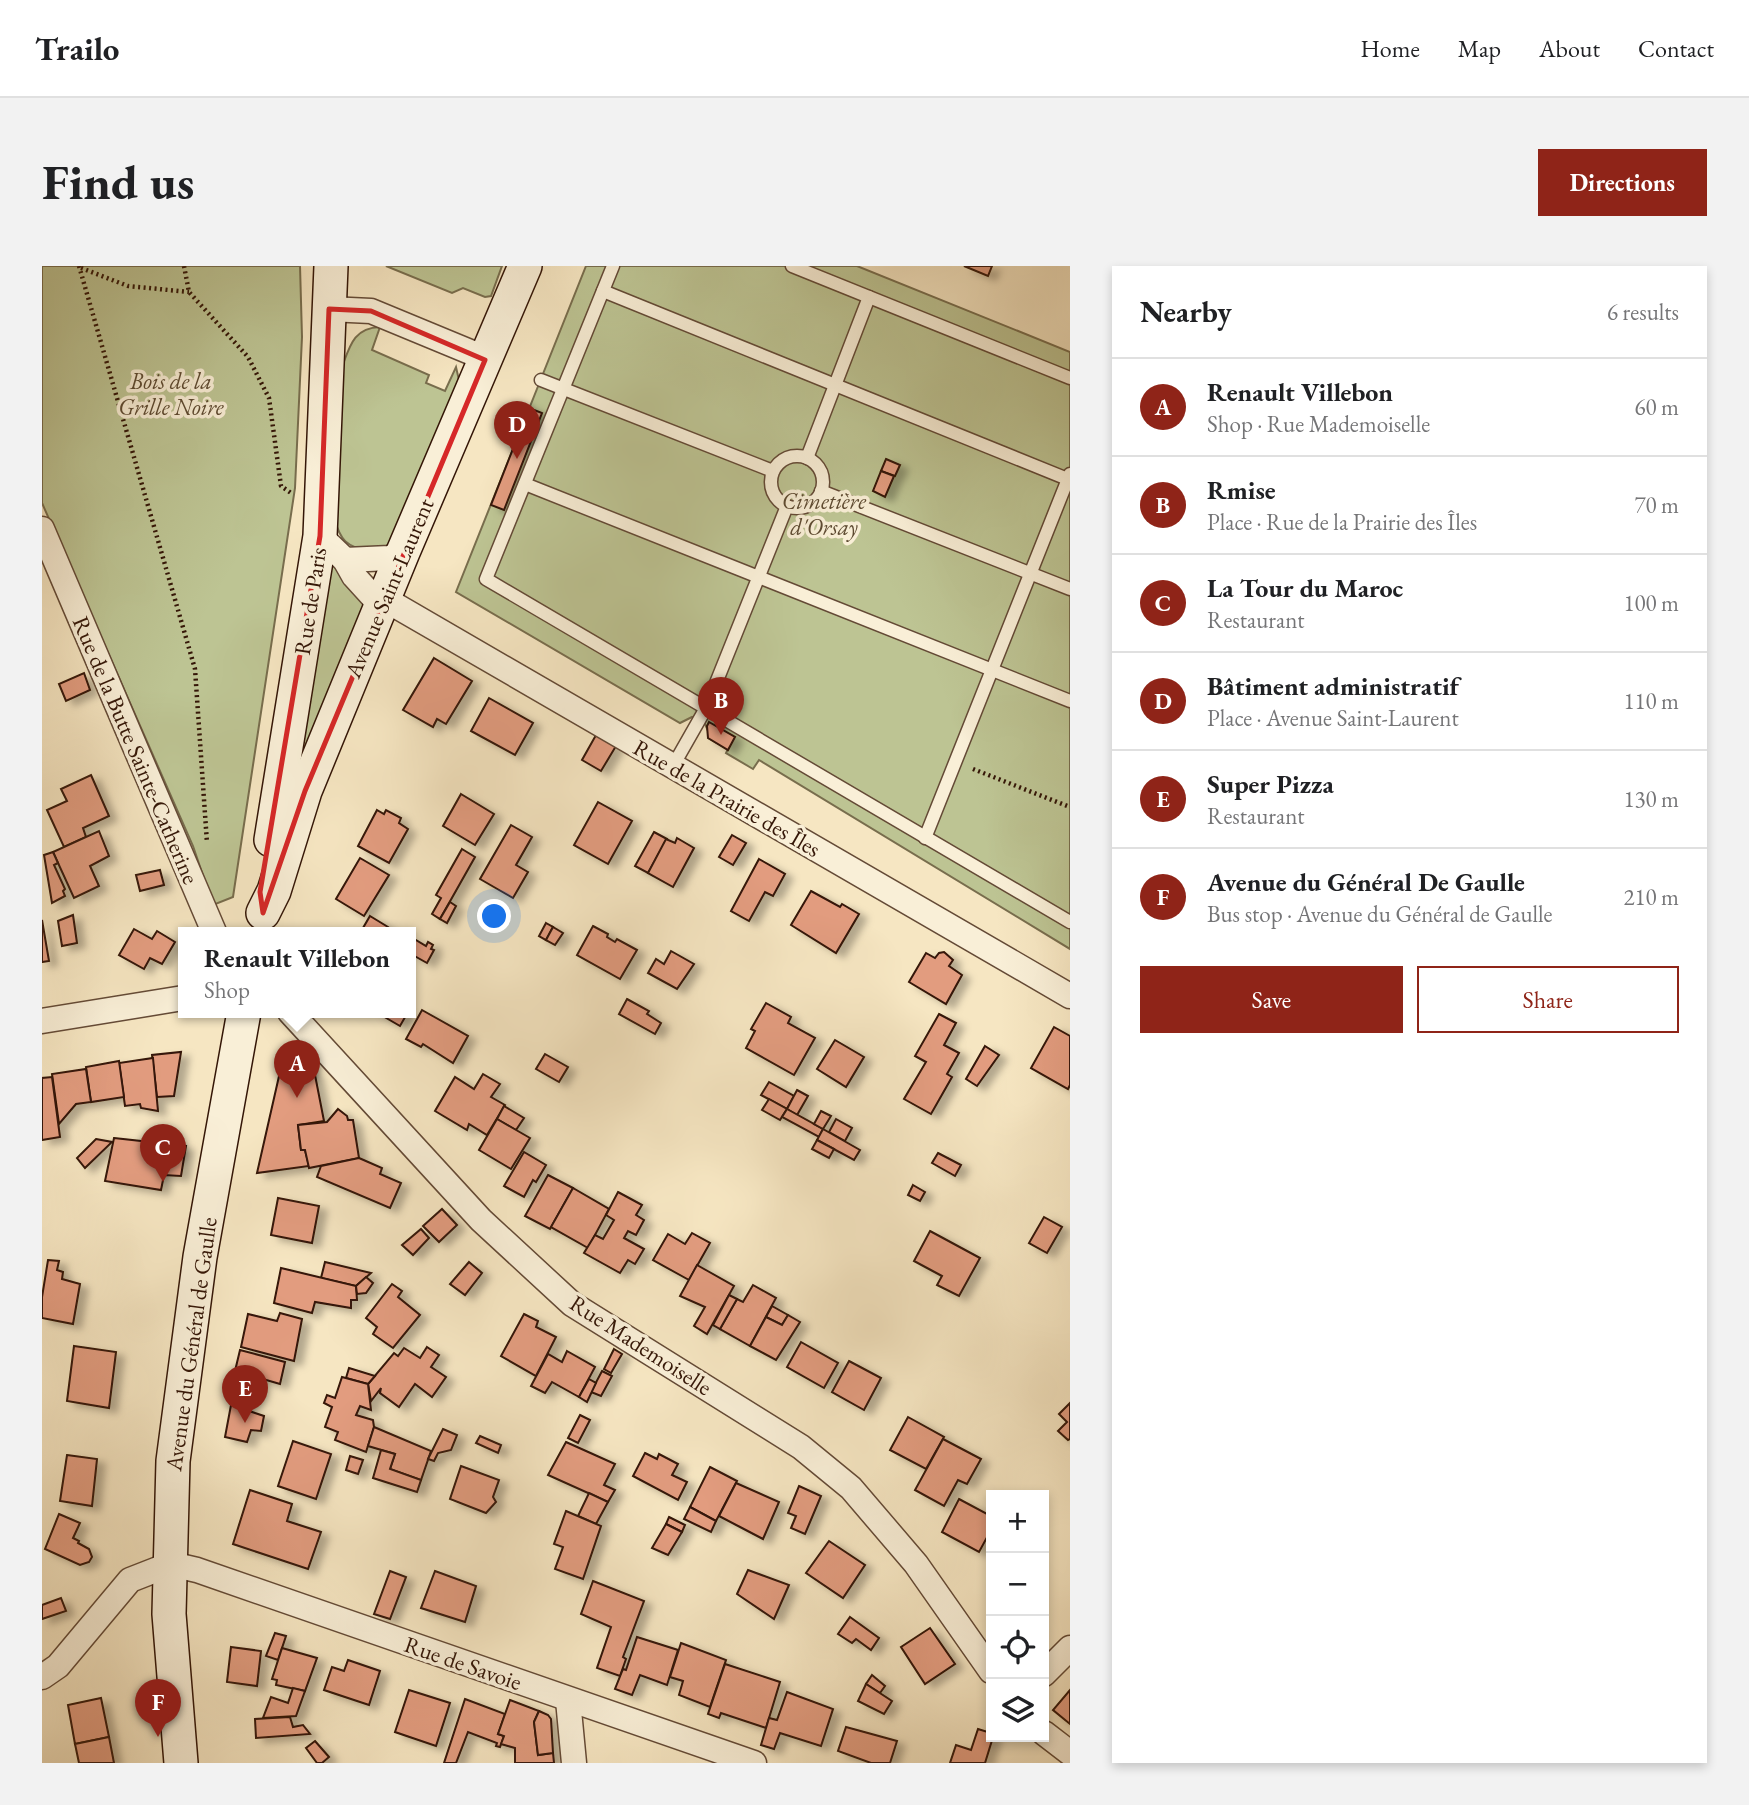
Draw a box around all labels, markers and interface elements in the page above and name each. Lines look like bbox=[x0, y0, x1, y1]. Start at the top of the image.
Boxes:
text: Trailo bbox=[35, 27, 119, 70]
text: Home bbox=[1360, 33, 1420, 64]
text: Map bbox=[1458, 33, 1501, 64]
text: About bbox=[1539, 33, 1600, 64]
text: Contact bbox=[1638, 33, 1714, 64]
button: Directions bbox=[1538, 149, 1707, 216]
text: Find us bbox=[42, 150, 194, 214]
text: Nearby bbox=[1140, 292, 1232, 331]
text: 6 results bbox=[1607, 297, 1679, 327]
park label: Bois de la Grille Noire bbox=[118, 366, 225, 422]
text: Renault Villebon bbox=[1207, 375, 1393, 409]
text: A bbox=[1155, 392, 1171, 422]
text: 60 m bbox=[1634, 392, 1679, 422]
pin: D bbox=[494, 401, 540, 459]
text: Shop · Rue Mademoiselle bbox=[1207, 409, 1430, 439]
text: Rmise bbox=[1207, 473, 1276, 507]
park label: Cimetière d'Orsay bbox=[782, 486, 867, 542]
text: B bbox=[1156, 490, 1170, 520]
text: 70 m bbox=[1634, 490, 1679, 520]
street label: Avenue Saint-Laurent bbox=[337, 493, 441, 683]
text: Place · Rue de la Prairie des Îles bbox=[1207, 507, 1477, 537]
street label: Rue de Paris bbox=[287, 545, 333, 657]
text: La Tour du Maroc bbox=[1207, 571, 1403, 605]
text: C bbox=[1155, 588, 1171, 618]
text: 100 m bbox=[1623, 588, 1679, 618]
text: Restaurant bbox=[1207, 605, 1305, 635]
street label: Rue de la Butte Sainte-Catherine bbox=[66, 611, 206, 889]
text: Bâtiment administratif bbox=[1207, 669, 1459, 703]
pin: B bbox=[698, 677, 744, 735]
text: D bbox=[1154, 686, 1172, 716]
text: 110 m bbox=[1623, 686, 1679, 716]
text: Place · Avenue Saint-Laurent bbox=[1207, 703, 1459, 733]
street label: Rue de la Prairie des Îles bbox=[628, 732, 826, 864]
text: Super Pizza bbox=[1207, 767, 1334, 801]
text: E bbox=[1156, 784, 1170, 814]
text: 130 m bbox=[1623, 784, 1679, 814]
text: Restaurant bbox=[1207, 801, 1305, 831]
text: Avenue du Général De Gaulle bbox=[1207, 865, 1525, 899]
text: F bbox=[1157, 882, 1169, 912]
text: 210 m bbox=[1623, 882, 1679, 912]
your location bbox=[477, 899, 511, 933]
text: Bus stop · Avenue du Général de Gaulle bbox=[1207, 899, 1553, 929]
popup bbox=[178, 927, 416, 1018]
text: Renault Villebon bbox=[204, 941, 390, 975]
button: Save bbox=[1140, 966, 1403, 1033]
button: Share bbox=[1417, 966, 1679, 1033]
text: Shop bbox=[204, 975, 250, 1005]
pin: A bbox=[274, 1040, 320, 1098]
pin: C bbox=[140, 1124, 186, 1182]
street label: Avenue du Général de Gaulle bbox=[158, 1215, 224, 1474]
street label: Rue Mademoiselle bbox=[564, 1288, 718, 1402]
pin: E bbox=[222, 1365, 268, 1423]
map controls bbox=[986, 1490, 1049, 1742]
button: + bbox=[986, 1490, 1049, 1553]
button: − bbox=[986, 1553, 1049, 1616]
button: locate bbox=[986, 1616, 1049, 1679]
street label: Rue de Savoie bbox=[400, 1629, 526, 1697]
pin: F bbox=[135, 1679, 181, 1737]
button: layers bbox=[986, 1679, 1049, 1742]

